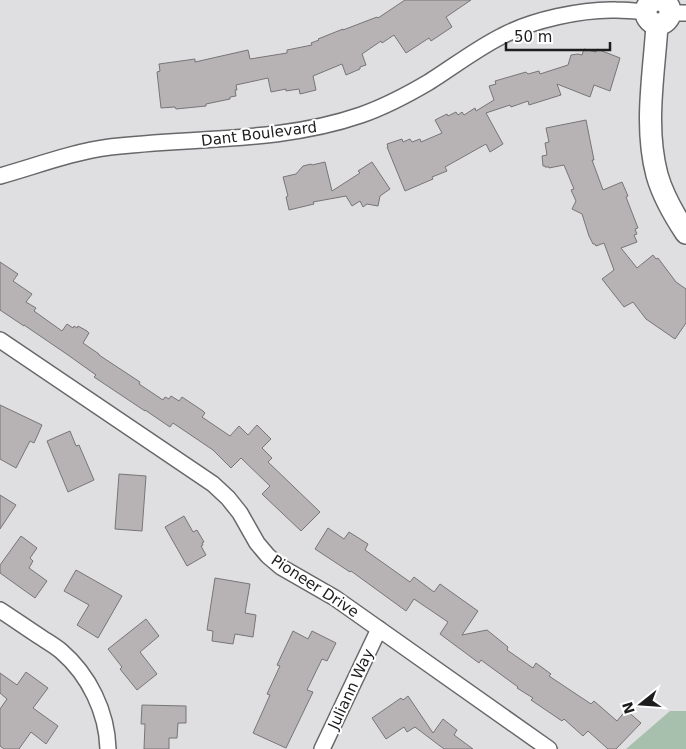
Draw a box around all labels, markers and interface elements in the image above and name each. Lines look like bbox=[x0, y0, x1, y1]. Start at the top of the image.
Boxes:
scale bar bbox=[506, 20, 610, 52]
text: 50 m bbox=[514, 28, 552, 46]
street label: Dant Boulevard bbox=[200, 118, 318, 150]
street label: Pioneer Drive bbox=[268, 551, 362, 621]
street label: Juliann Way bbox=[324, 646, 378, 733]
north arrow bbox=[616, 679, 666, 729]
text: N bbox=[619, 700, 638, 716]

